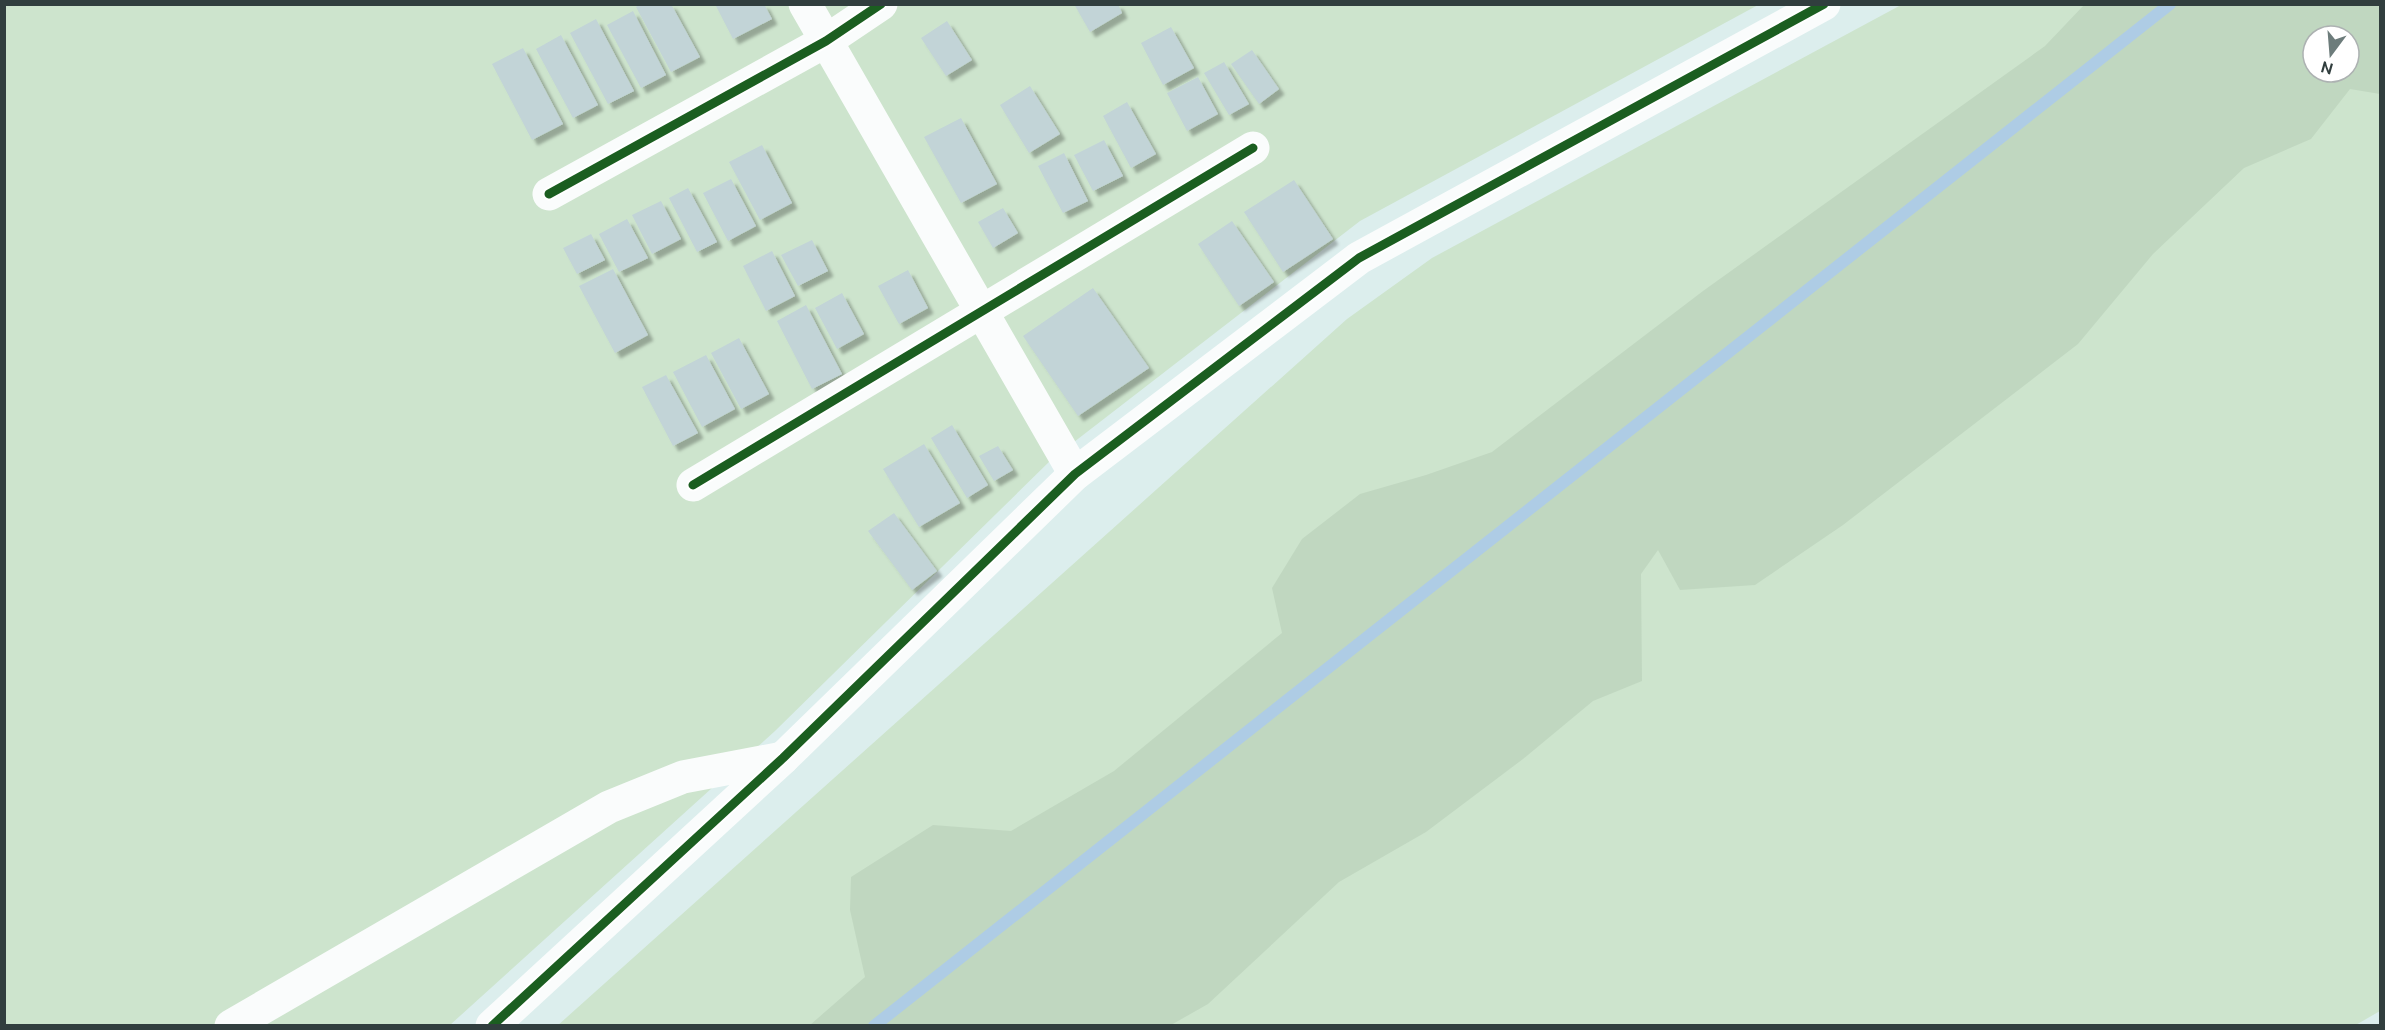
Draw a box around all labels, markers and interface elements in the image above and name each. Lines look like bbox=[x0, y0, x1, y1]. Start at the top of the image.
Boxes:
north arrow bbox=[2301, 24, 2361, 84]
text: N bbox=[2319, 58, 2335, 79]

